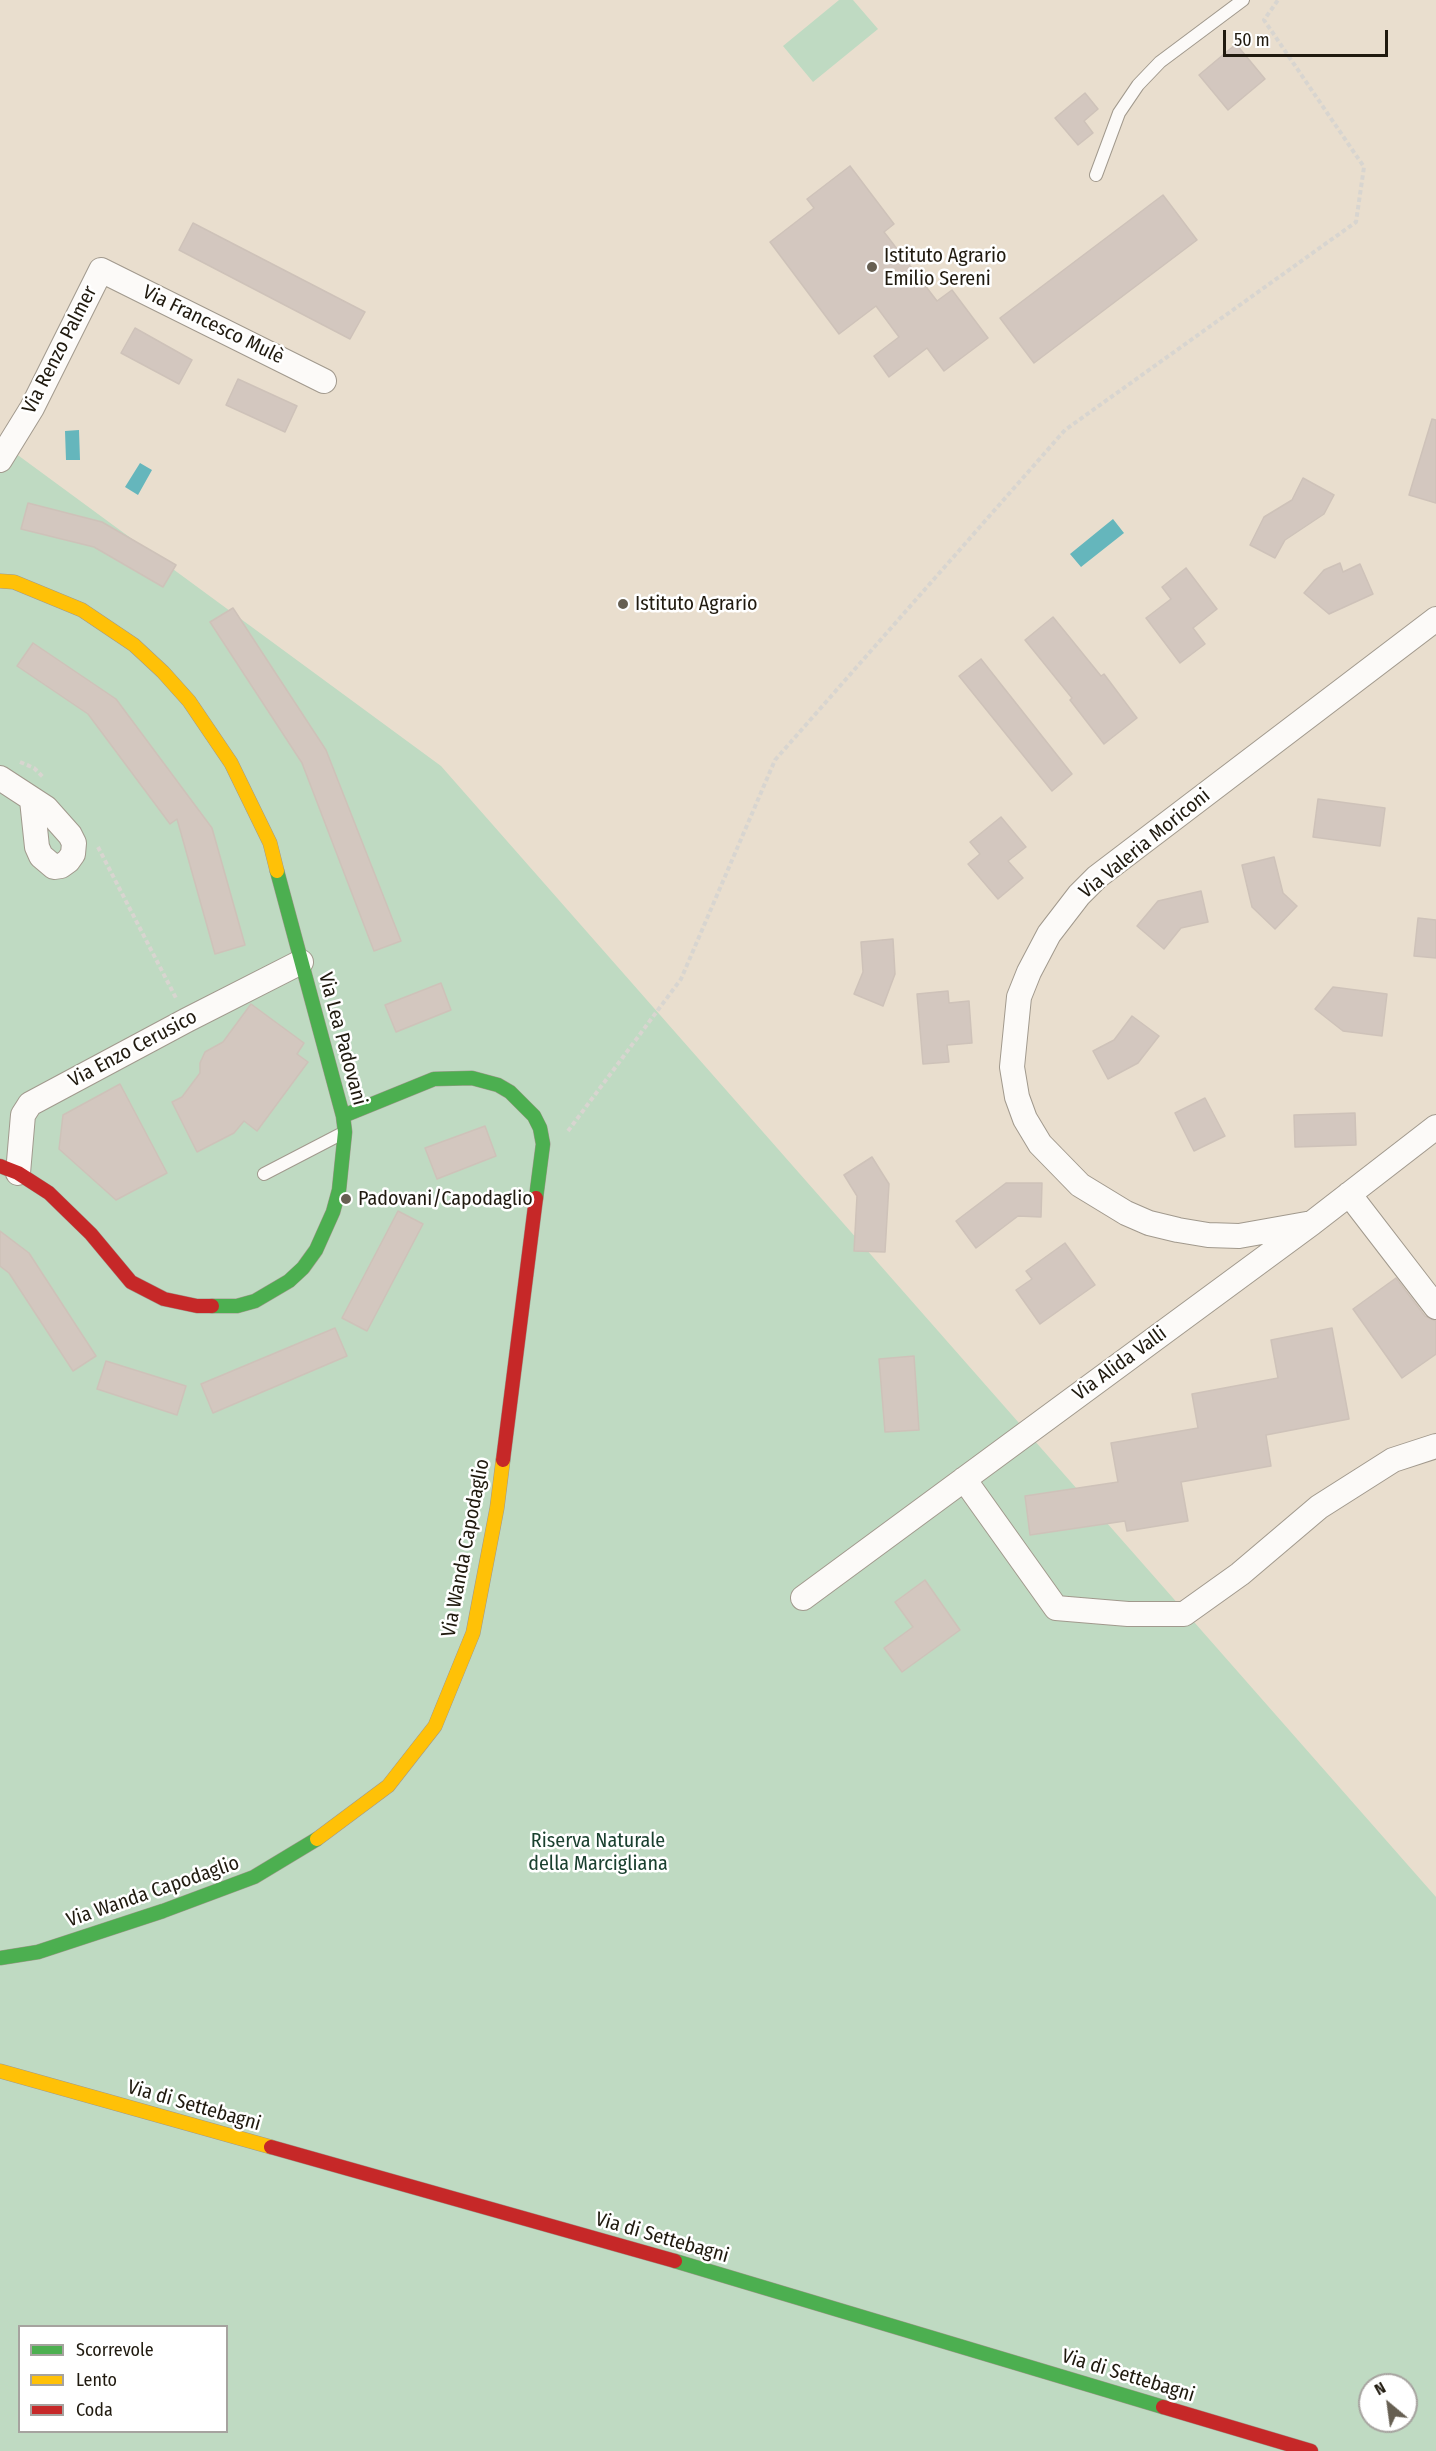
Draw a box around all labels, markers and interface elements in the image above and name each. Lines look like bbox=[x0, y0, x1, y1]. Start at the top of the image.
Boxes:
scale bar bbox=[1226, 18, 1391, 56]
text: 50 m bbox=[1234, 29, 1270, 51]
place label: Istituto Agrario Emilio Sereni bbox=[884, 244, 1006, 291]
marker: Istituto Agrario Emilio Sereni bbox=[865, 260, 879, 274]
street label: Via Francesco Mulè bbox=[138, 280, 288, 370]
street label: Via Renzo Palmer bbox=[17, 282, 103, 418]
place label: Istituto Agrario bbox=[635, 592, 757, 616]
marker: Istituto Agrario bbox=[616, 597, 630, 611]
street label: Via Valeria Moriconi bbox=[1075, 784, 1215, 904]
street label: Via Lea Padovani bbox=[313, 970, 371, 1108]
street label: Via Enzo Cerusico bbox=[65, 1005, 201, 1093]
place label: Padovani/Capodaglio bbox=[358, 1187, 533, 1211]
marker: Padovani/Capodaglio bbox=[339, 1192, 353, 1206]
street label: Via Alida Valli bbox=[1068, 1322, 1172, 1406]
street label: Via Wanda Capodaglio bbox=[437, 1457, 495, 1639]
park label: Riserva Naturale della Marcigliana bbox=[528, 1829, 668, 1876]
street label: Via Wanda Capodaglio bbox=[63, 1851, 243, 1933]
street label: Via di Settebagni bbox=[125, 2075, 263, 2137]
street label: Via di Settebagni bbox=[593, 2207, 731, 2269]
legend bbox=[18, 2325, 228, 2433]
text: Scorrevole bbox=[76, 2339, 154, 2361]
street label: Via di Settebagni bbox=[1059, 2344, 1197, 2408]
text: Lento bbox=[76, 2369, 117, 2391]
north arrow bbox=[1358, 2373, 1418, 2433]
text: N bbox=[1371, 2378, 1389, 2399]
text: Coda bbox=[76, 2399, 113, 2421]

